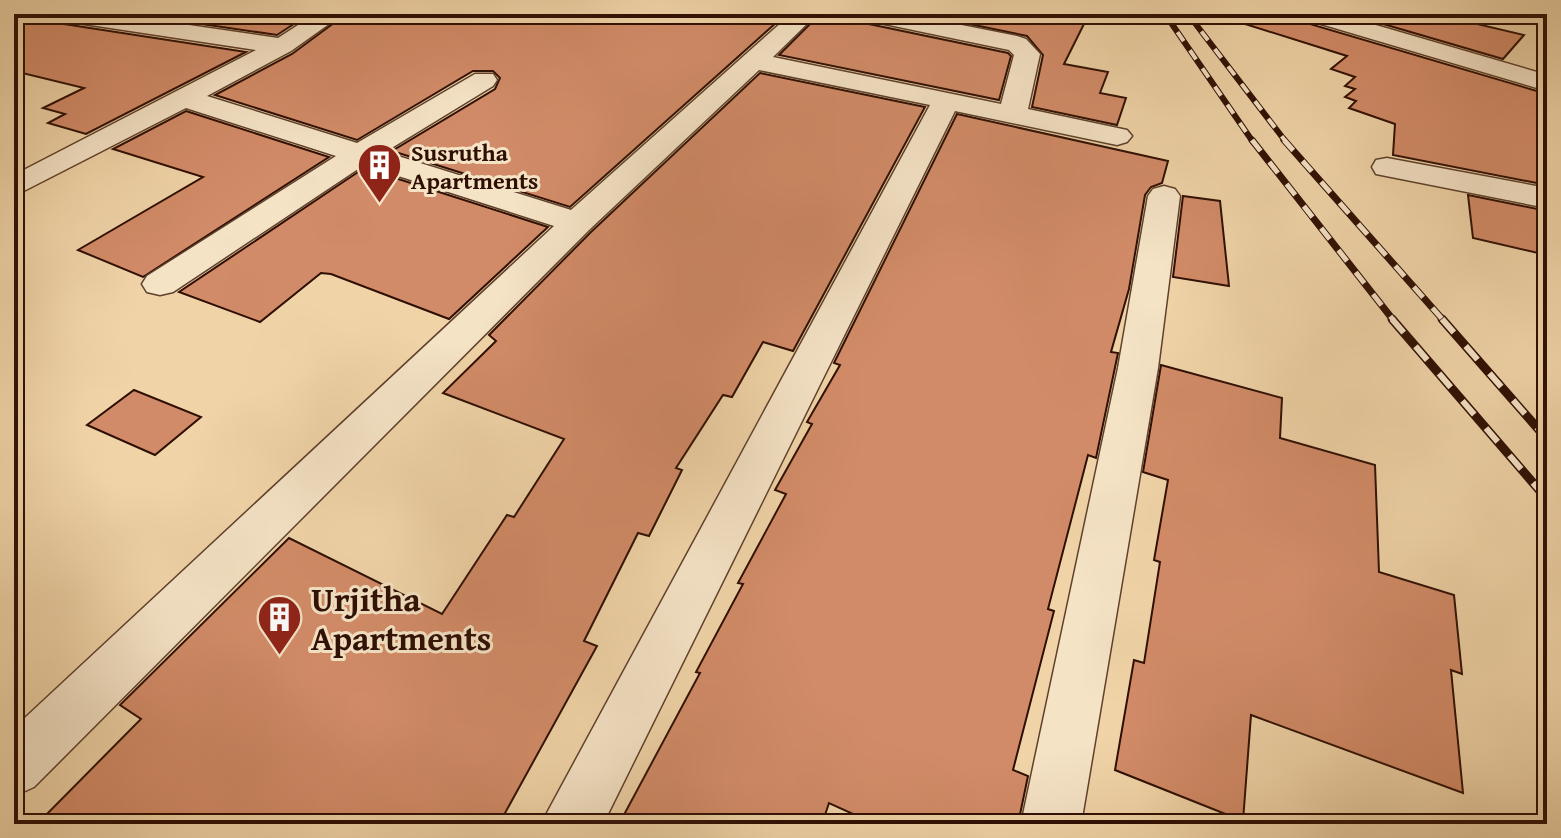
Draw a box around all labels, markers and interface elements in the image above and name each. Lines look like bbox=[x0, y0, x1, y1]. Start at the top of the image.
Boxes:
place label: Susrutha Apartments bbox=[411, 135, 538, 198]
building icon: Susrutha Apartments bbox=[356, 142, 404, 205]
place label: Urjitha Apartments bbox=[311, 574, 491, 662]
building icon: Urjitha Apartments bbox=[256, 594, 304, 657]

